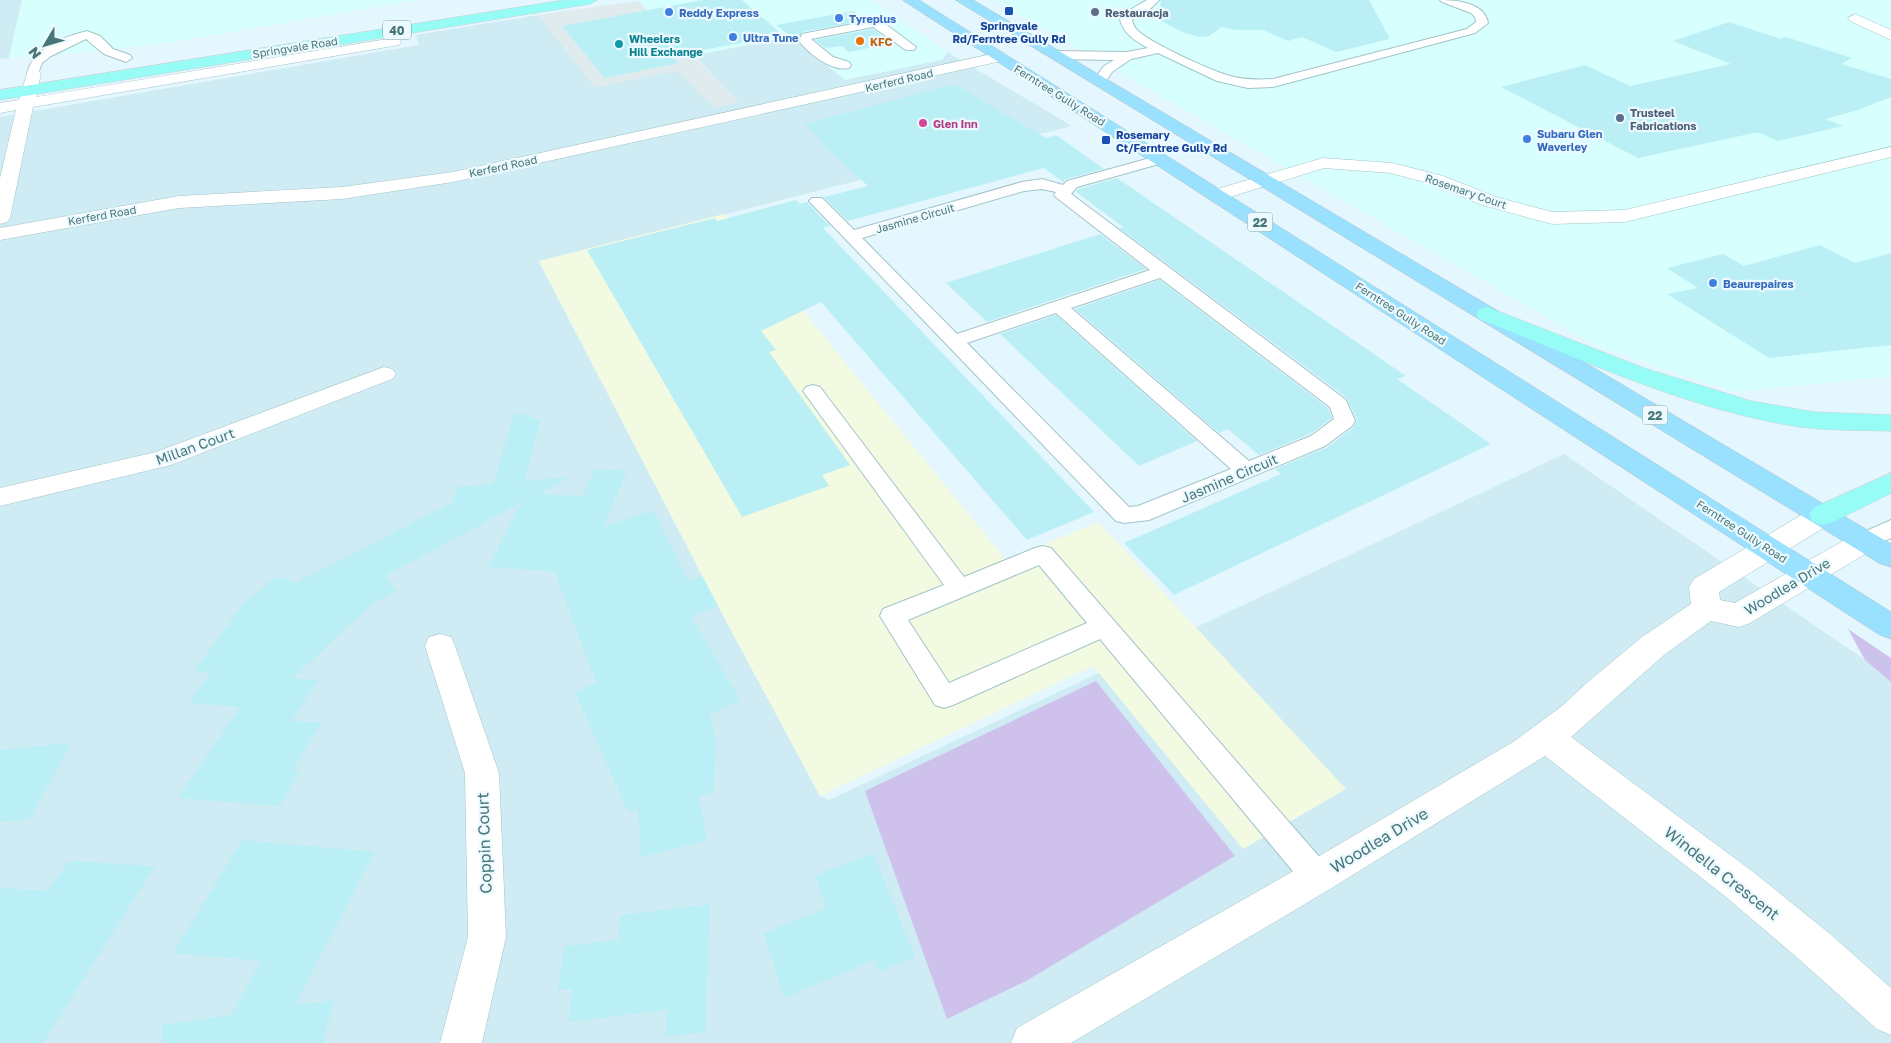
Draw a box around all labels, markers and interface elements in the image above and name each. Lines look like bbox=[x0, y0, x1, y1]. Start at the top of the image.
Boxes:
marker: Springvale Rd/Ferntree Gully Rd bbox=[1003, 5, 1015, 17]
marker: Reddy Express bbox=[663, 6, 675, 18]
place label: Reddy Express bbox=[679, 6, 759, 19]
marker: Restauracja bbox=[1089, 6, 1101, 18]
place label: Restauracja bbox=[1105, 6, 1169, 19]
marker: Tyreplus bbox=[833, 12, 845, 24]
place label: Tyreplus bbox=[849, 12, 896, 25]
place label: Springvale Rd/Ferntree Gully Rd bbox=[952, 19, 1066, 45]
north arrow bbox=[20, 20, 70, 70]
road number: 40 bbox=[383, 20, 411, 40]
marker: Ultra Tune bbox=[727, 31, 739, 43]
place label: Ultra Tune bbox=[743, 31, 799, 44]
place label: Wheelers Hill Exchange bbox=[629, 32, 703, 58]
street label: Springvale Road bbox=[251, 34, 339, 60]
marker: KFC bbox=[854, 35, 866, 47]
place label: KFC bbox=[870, 35, 893, 48]
marker: Wheelers Hill Exchange bbox=[613, 38, 625, 50]
text: N bbox=[24, 44, 44, 63]
street label: Ferntree Gully Road bbox=[1012, 62, 1108, 128]
street label: Kerferd Road bbox=[864, 66, 934, 94]
place label: Trusteel Fabrications bbox=[1630, 106, 1696, 132]
marker: Trusteel Fabrications bbox=[1614, 112, 1626, 124]
marker: Glen Inn bbox=[917, 117, 929, 129]
place label: Glen Inn bbox=[933, 117, 978, 130]
place label: Subaru Glen Waverley bbox=[1537, 127, 1603, 153]
place label: Rosemary Ct/Ferntree Gully Rd bbox=[1116, 128, 1227, 154]
marker: Subaru Glen Waverley bbox=[1521, 133, 1533, 145]
marker: Rosemary Ct/Ferntree Gully Rd bbox=[1100, 134, 1112, 146]
street label: Kerferd Road bbox=[468, 152, 538, 180]
street label: Rosemary Court bbox=[1424, 171, 1508, 211]
street label: Jasmine Circuit bbox=[874, 201, 956, 235]
street label: Kerferd Road bbox=[67, 203, 137, 227]
road number: 22 bbox=[1248, 212, 1272, 232]
marker: Beaurepaires bbox=[1707, 277, 1719, 289]
place label: Beaurepaires bbox=[1723, 277, 1794, 290]
street label: Ferntree Gully Road bbox=[1353, 279, 1449, 347]
road number: 22 bbox=[1642, 406, 1668, 424]
street label: Millan Court bbox=[153, 424, 237, 468]
street label: Jasmine Circuit bbox=[1178, 450, 1280, 506]
street label: Ferntree Gully Road bbox=[1694, 497, 1790, 565]
street label: Woodlea Drive bbox=[1741, 554, 1833, 618]
street label: Coppin Court bbox=[472, 792, 496, 894]
street label: Woodlea Drive bbox=[1326, 803, 1432, 877]
street label: Windella Crescent bbox=[1660, 822, 1784, 924]

